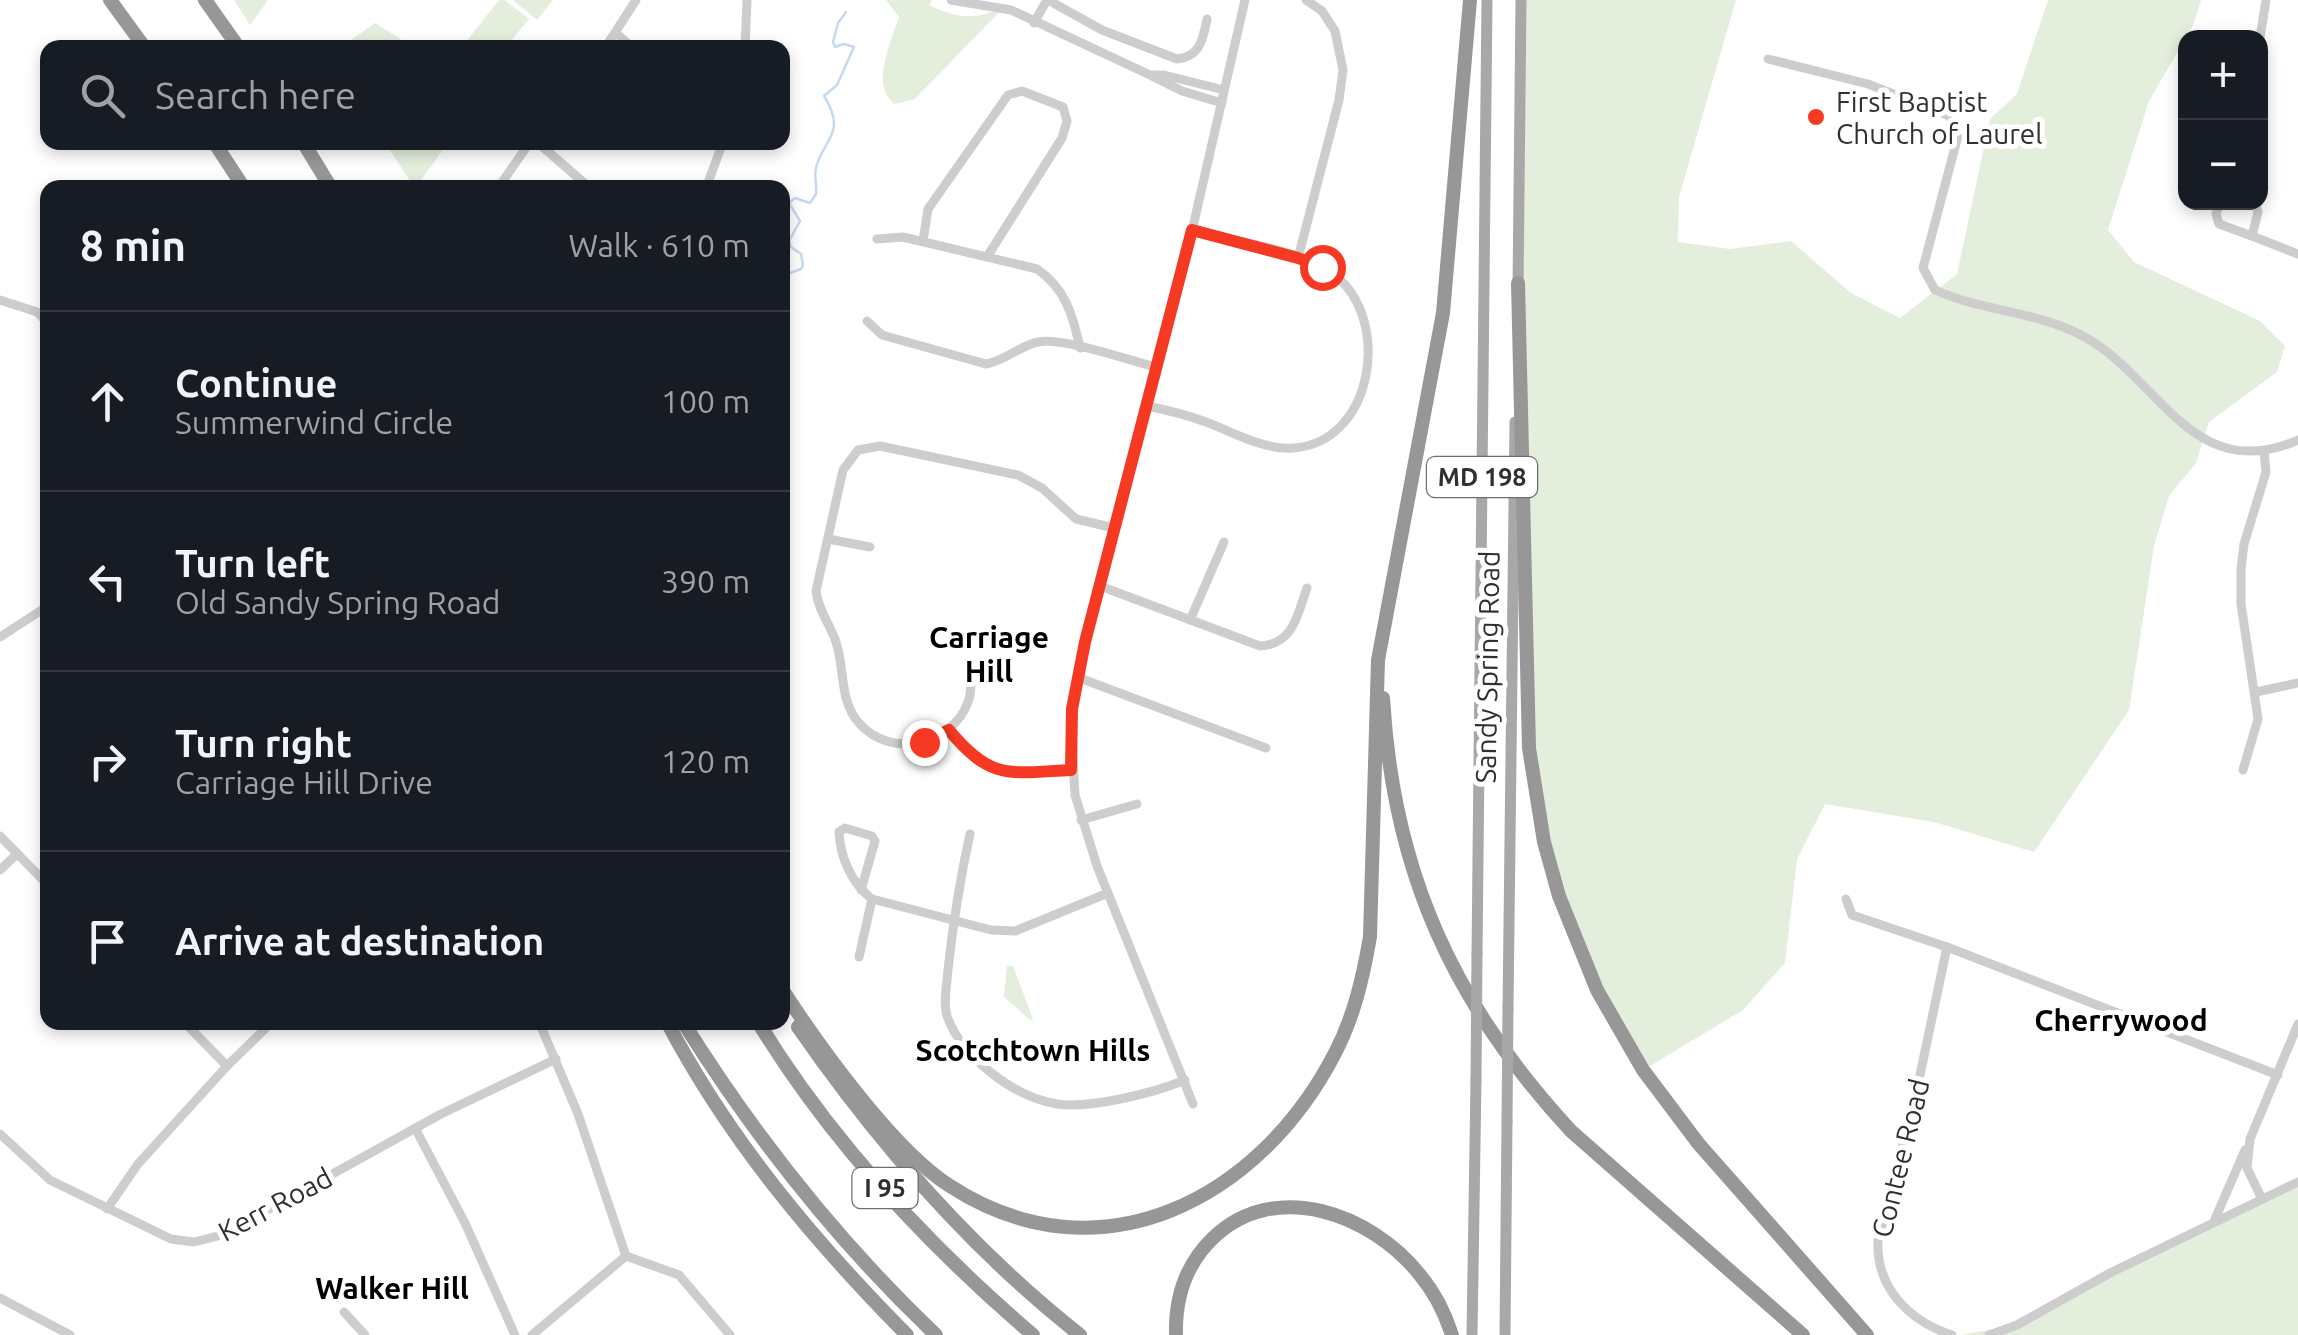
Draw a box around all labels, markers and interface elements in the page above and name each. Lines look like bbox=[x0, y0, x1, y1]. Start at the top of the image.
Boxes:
map controls bbox=[2178, 30, 2268, 210]
button: + bbox=[2178, 30, 2268, 120]
search box bbox=[40, 40, 790, 150]
icon: search bbox=[75, 68, 130, 123]
text: Search here bbox=[155, 74, 356, 116]
place label: First Baptist Church of Laurel bbox=[1836, 86, 2043, 149]
marker: First Baptist Church of Laurel bbox=[1805, 106, 1827, 128]
button: − bbox=[2178, 120, 2268, 210]
text: 8 min bbox=[80, 222, 186, 269]
text: Walk · 610 m bbox=[568, 227, 750, 263]
route start bbox=[1300, 245, 1346, 291]
text: Continue bbox=[175, 362, 337, 404]
icon: ahead bbox=[80, 374, 135, 429]
text: 100 m bbox=[661, 383, 750, 419]
text: Summerwind Circle bbox=[175, 404, 453, 440]
road number: MD 198 bbox=[1427, 457, 1537, 497]
text: Turn left bbox=[175, 542, 330, 584]
street label: Sandy Spring Road bbox=[1469, 550, 1505, 784]
icon: left bbox=[80, 554, 135, 609]
text: 390 m bbox=[661, 563, 750, 599]
text: Old Sandy Spring Road bbox=[175, 584, 500, 620]
district label: Carriage Hill bbox=[929, 620, 1049, 688]
route end bbox=[902, 720, 948, 766]
text: Turn right bbox=[175, 722, 352, 764]
icon: right bbox=[80, 734, 135, 789]
text: 120 m bbox=[661, 743, 750, 779]
text: Carriage Hill Drive bbox=[175, 764, 433, 800]
icon: arrive bbox=[80, 914, 135, 969]
text: Arrive at destination bbox=[175, 920, 544, 962]
district label: Cherrywood bbox=[2034, 1003, 2208, 1037]
district label: Scotchtown Hills bbox=[916, 1033, 1150, 1067]
street label: Contee Road bbox=[1865, 1075, 1935, 1241]
street label: Kerr Road bbox=[213, 1161, 337, 1247]
road number: I 95 bbox=[852, 1168, 918, 1208]
district label: Walker Hill bbox=[315, 1271, 469, 1305]

